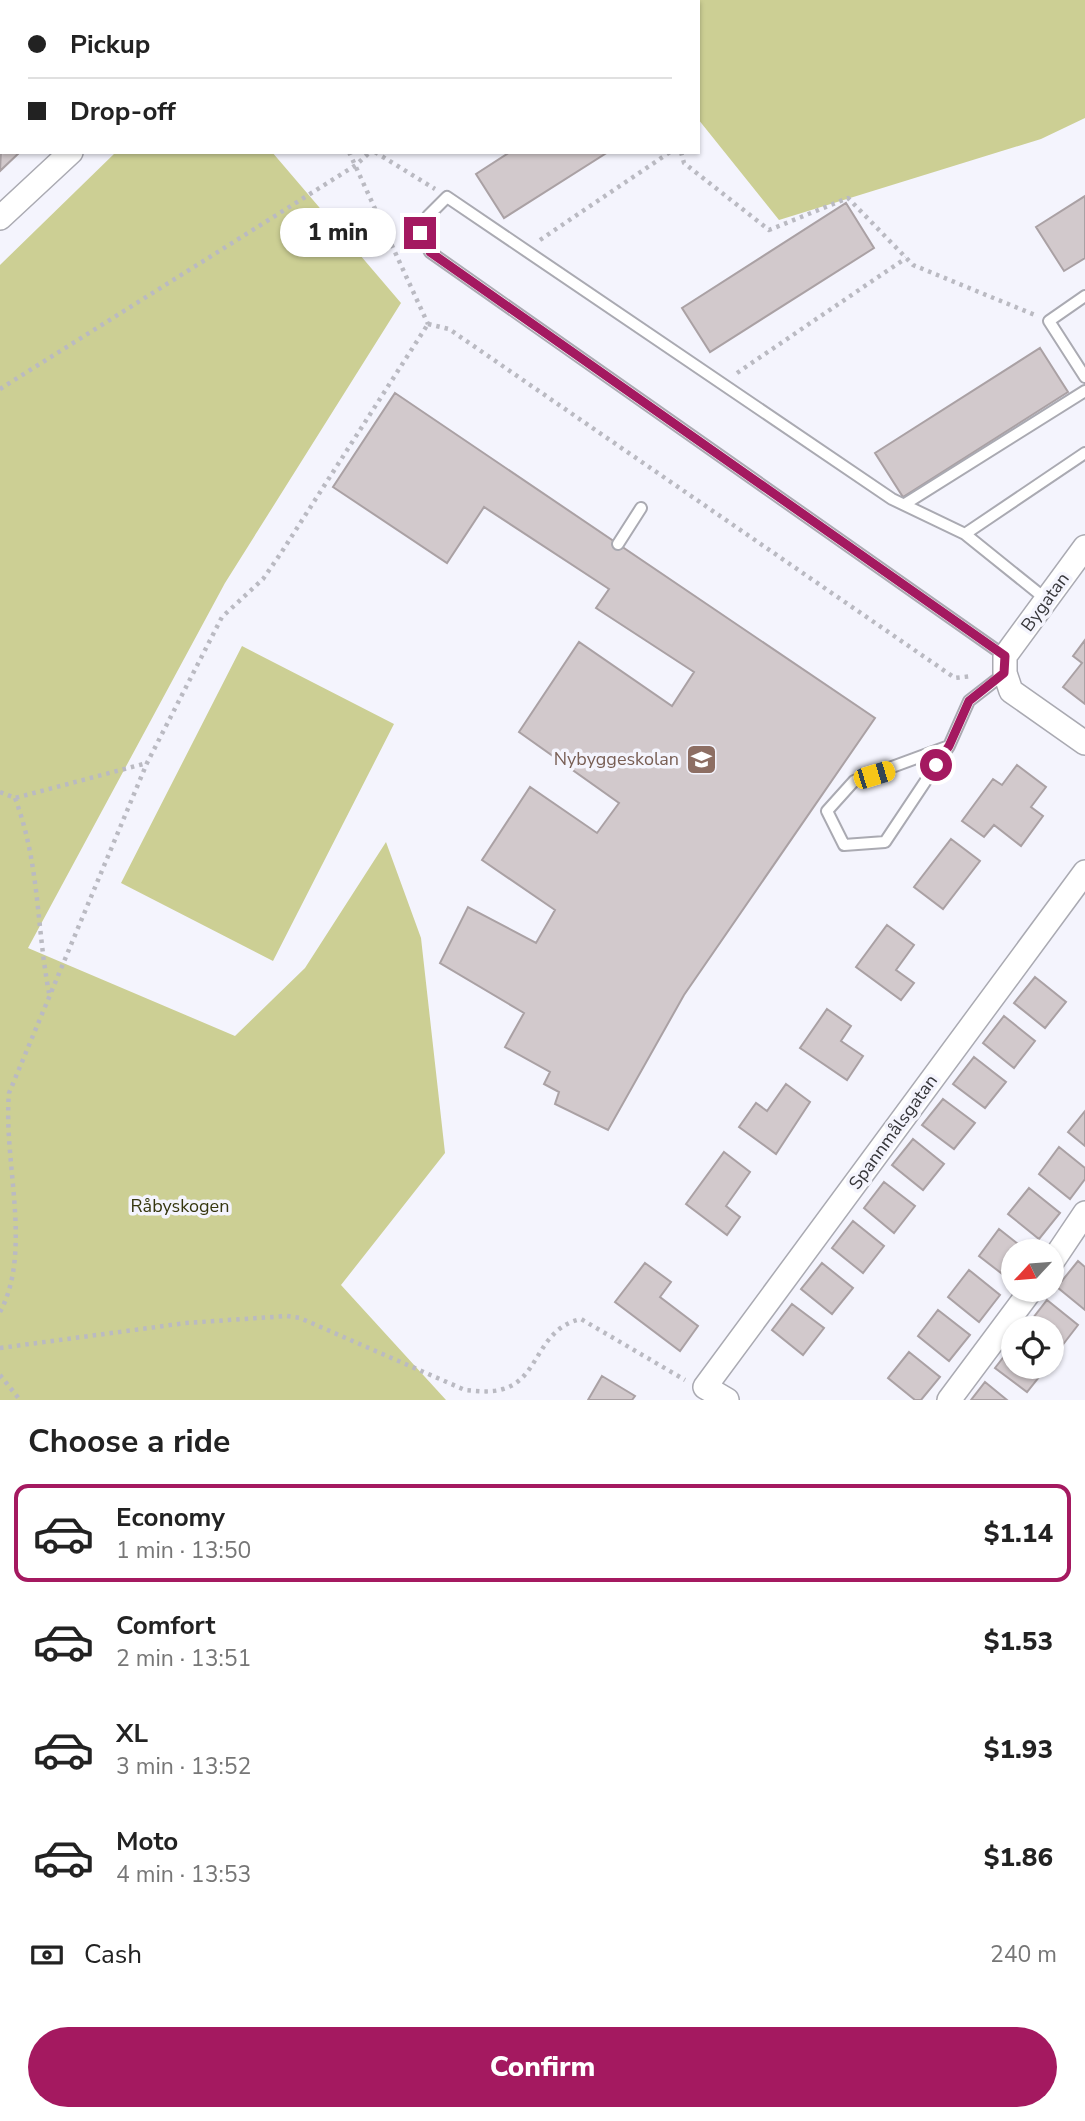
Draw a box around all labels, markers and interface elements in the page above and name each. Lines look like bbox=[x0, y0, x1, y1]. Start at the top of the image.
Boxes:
text: Pickup bbox=[70, 27, 150, 62]
text: Drop-off bbox=[70, 94, 176, 129]
callout: 1 min bbox=[280, 208, 396, 258]
text: 1 min bbox=[308, 217, 368, 248]
route end bbox=[404, 217, 436, 249]
street label: Bygatan bbox=[1015, 568, 1075, 636]
school or university icon: Nybyggeskolan bbox=[685, 742, 719, 776]
place label: Nybyggeskolan bbox=[554, 747, 679, 771]
route start bbox=[920, 749, 952, 781]
car bbox=[851, 759, 898, 791]
street label: Spannmålsgatan bbox=[843, 1070, 943, 1194]
park label: Råbyskogen bbox=[131, 1194, 229, 1218]
north arrow bbox=[1001, 1239, 1064, 1302]
map controls bbox=[1001, 1239, 1064, 1379]
button: locate bbox=[1001, 1316, 1064, 1379]
text: Choose a ride bbox=[28, 1420, 230, 1463]
text: Economy bbox=[116, 1500, 225, 1535]
icon: car bbox=[32, 1502, 95, 1565]
text: $1.14 bbox=[984, 1516, 1053, 1551]
text: 1 min · 13:50 bbox=[116, 1535, 251, 1566]
text: Comfort bbox=[116, 1608, 216, 1643]
icon: car bbox=[32, 1610, 95, 1673]
text: $1.53 bbox=[984, 1624, 1053, 1659]
text: 2 min · 13:51 bbox=[116, 1643, 251, 1674]
text: XL bbox=[116, 1716, 148, 1751]
icon: car bbox=[32, 1718, 95, 1781]
text: $1.93 bbox=[984, 1732, 1053, 1767]
text: 3 min · 13:52 bbox=[116, 1751, 251, 1782]
text: Moto bbox=[116, 1824, 178, 1859]
icon: car bbox=[32, 1826, 95, 1889]
text: $1.86 bbox=[984, 1840, 1053, 1875]
text: 4 min · 13:53 bbox=[116, 1859, 251, 1890]
icon: cash bbox=[28, 1936, 66, 1974]
text: Cash bbox=[84, 1937, 142, 1972]
text: 240 m bbox=[990, 1939, 1057, 1970]
button: Confirm bbox=[28, 2027, 1057, 2107]

